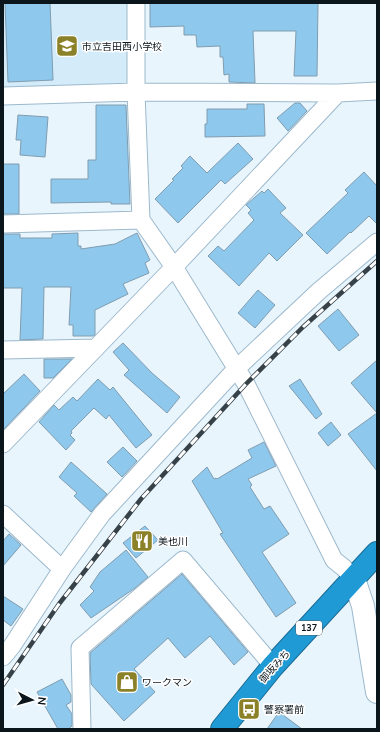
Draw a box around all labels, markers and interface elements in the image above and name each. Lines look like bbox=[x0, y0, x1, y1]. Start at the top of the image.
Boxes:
school or university icon: 市立吉田西小学校 bbox=[54, 33, 80, 59]
place label: 市立吉田西小学校 bbox=[82, 40, 162, 54]
restaurant icon: 美也川 bbox=[129, 528, 155, 554]
place label: 美也川 bbox=[158, 535, 188, 549]
road number: 137 bbox=[296, 621, 322, 635]
street label: 御坂みち bbox=[256, 647, 293, 686]
shop icon: ワークマン bbox=[114, 669, 140, 695]
place label: ワークマン bbox=[142, 676, 192, 690]
north arrow bbox=[12, 680, 52, 720]
text: N bbox=[34, 696, 49, 706]
bus stop icon: 警察署前 bbox=[236, 696, 262, 722]
place label: 警察署前 bbox=[264, 703, 304, 717]

